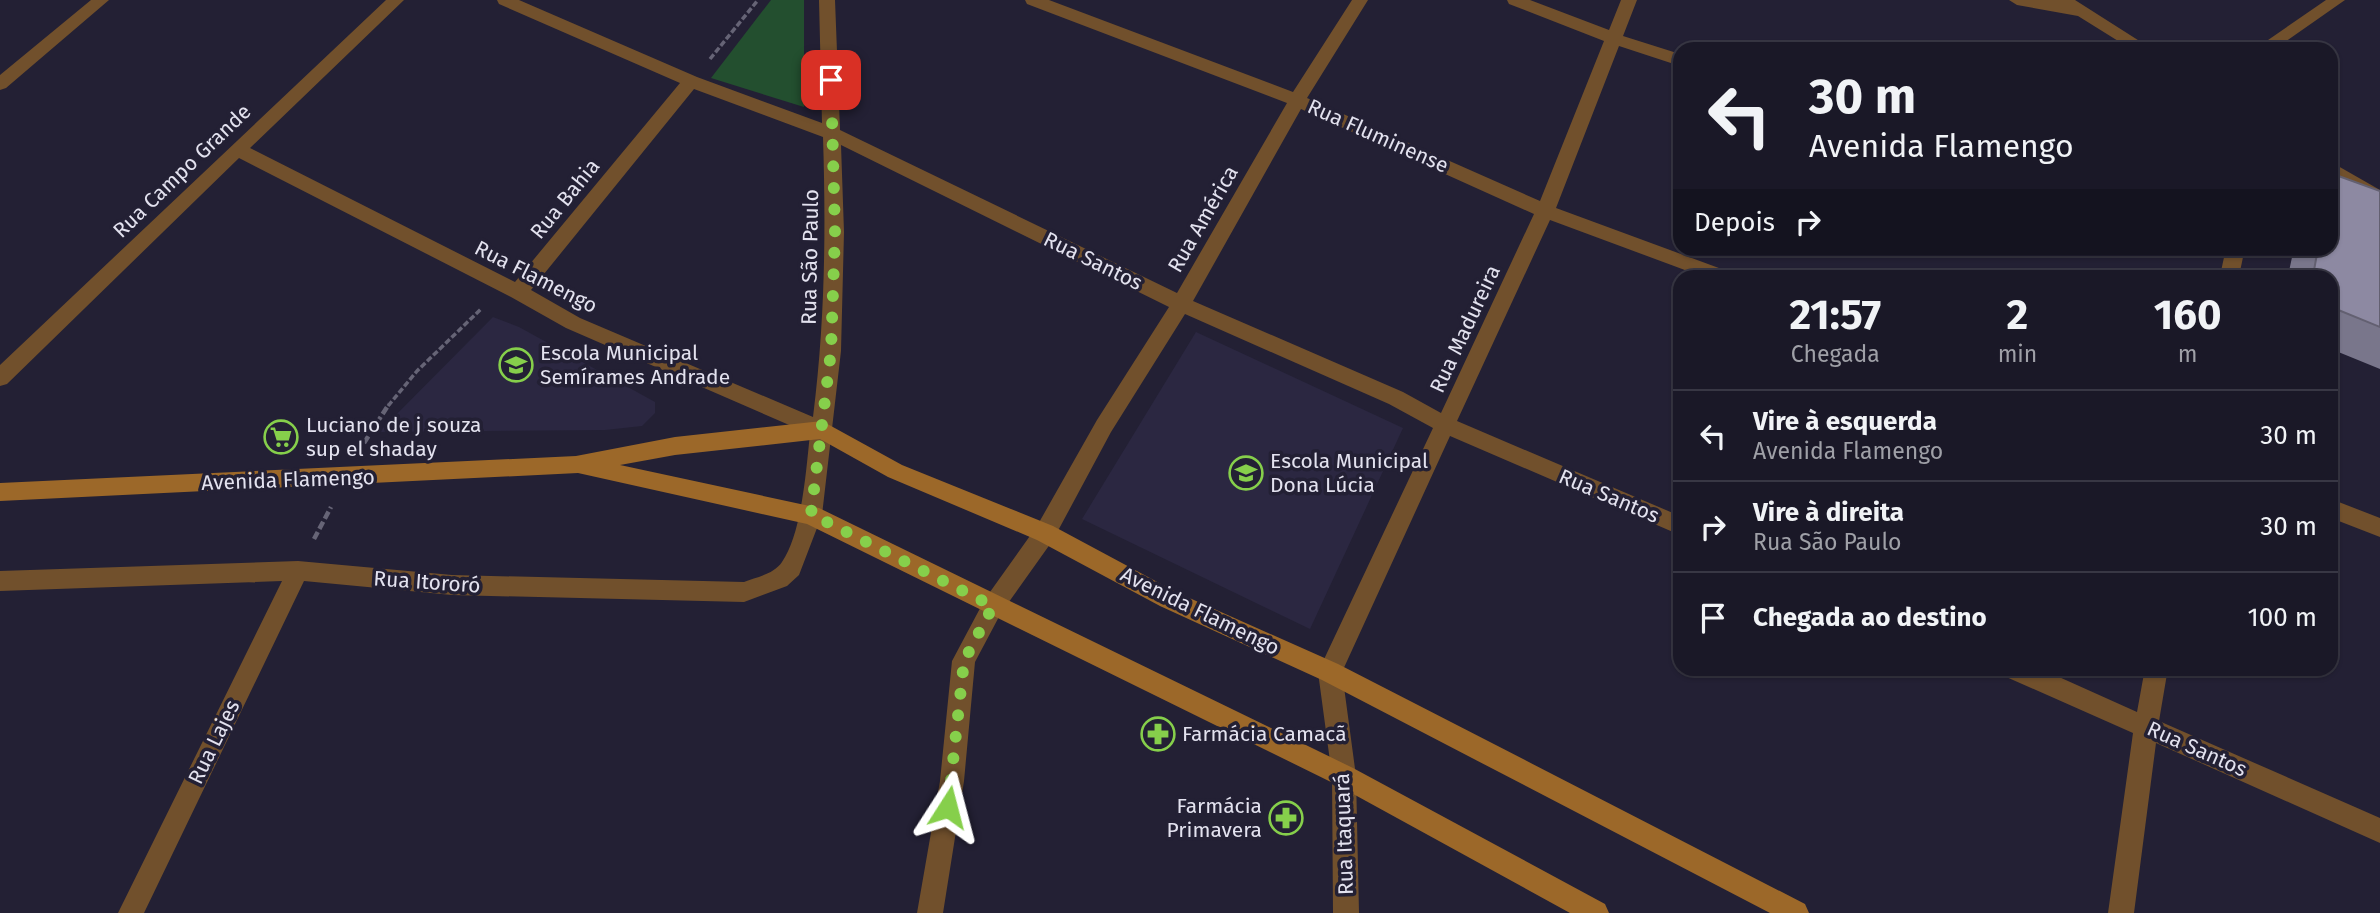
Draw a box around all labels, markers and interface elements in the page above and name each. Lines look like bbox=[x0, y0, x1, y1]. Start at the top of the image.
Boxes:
pin bbox=[801, 50, 861, 110]
icon: arrive bbox=[812, 61, 850, 99]
text: 30 m bbox=[1809, 67, 1916, 126]
icon: left bbox=[1694, 70, 1785, 161]
street label: Rua Fluminense bbox=[1303, 93, 1453, 179]
street label: Rua Campo Grande bbox=[108, 99, 256, 243]
text: Avenida Flamengo bbox=[1809, 127, 2074, 165]
street label: Rua Bahia bbox=[525, 154, 605, 244]
street label: Rua América bbox=[1162, 161, 1244, 277]
street label: Rua São Paulo bbox=[796, 189, 824, 325]
icon: right bbox=[1789, 203, 1827, 241]
text: Depois bbox=[1694, 207, 1775, 238]
street label: Rua Santos bbox=[1039, 226, 1147, 296]
street label: Rua Flamengo bbox=[470, 235, 602, 319]
street label: Rua Madureira bbox=[1424, 261, 1506, 397]
text: 21:57 bbox=[1789, 290, 1881, 340]
text: 2 bbox=[2007, 290, 2028, 340]
text: 160 bbox=[2154, 290, 2222, 340]
place label: Escola Municipal Semírames Andrade bbox=[540, 340, 730, 390]
text: Chegada bbox=[1791, 340, 1880, 368]
text: min bbox=[1998, 340, 2037, 368]
text: m bbox=[2178, 340, 2198, 368]
school or university icon: Escola Municipal Semírames Andrade bbox=[497, 346, 535, 384]
text: Vire à esquerda bbox=[1753, 406, 1937, 437]
place label: Luciano de j souza sup el shaday bbox=[306, 412, 481, 462]
icon: left bbox=[1694, 417, 1732, 455]
supermarket icon: Luciano de j souza sup el shaday bbox=[262, 418, 300, 456]
text: 30 m bbox=[2260, 420, 2317, 451]
text: Avenida Flamengo bbox=[1753, 437, 1943, 465]
place label: Escola Municipal Dona Lúcia bbox=[1270, 448, 1428, 498]
school or university icon: Escola Municipal Dona Lúcia bbox=[1227, 454, 1265, 492]
street label: Rua Santos bbox=[1555, 463, 1663, 529]
street label: Avenida Flamengo bbox=[201, 464, 375, 496]
text: Vire à direita bbox=[1753, 497, 1904, 528]
icon: right bbox=[1694, 508, 1732, 546]
text: 30 m bbox=[2260, 511, 2317, 542]
text: Rua São Paulo bbox=[1753, 528, 1902, 556]
street label: Avenida Flamengo bbox=[1116, 561, 1284, 661]
street label: Rua Itororó bbox=[373, 565, 481, 599]
icon: arrive bbox=[1694, 599, 1732, 637]
text: Chegada ao destino bbox=[1753, 602, 1987, 633]
text: 100 m bbox=[2248, 602, 2317, 633]
street label: Rua Lajes bbox=[182, 695, 246, 788]
pharmacy icon: Farmácia Camacã bbox=[1139, 715, 1177, 753]
street label: Rua Santos bbox=[2143, 715, 2251, 783]
place label: Farmácia Camacã bbox=[1182, 721, 1347, 747]
position arrow bbox=[911, 770, 985, 844]
street label: Rua Itaquará bbox=[1329, 773, 1359, 895]
place label: Farmácia Primavera bbox=[1167, 793, 1262, 843]
pharmacy icon: Farmácia Primavera bbox=[1267, 799, 1305, 837]

